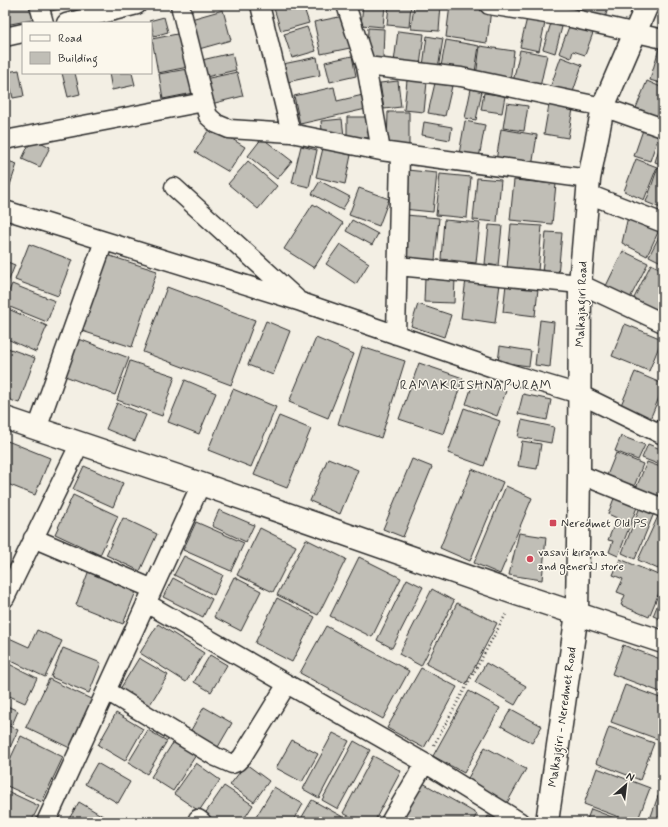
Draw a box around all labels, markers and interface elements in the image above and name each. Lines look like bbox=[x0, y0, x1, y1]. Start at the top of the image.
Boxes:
legend bbox=[22, 22, 152, 74]
text: Road bbox=[58, 31, 82, 47]
text: Building bbox=[58, 51, 98, 68]
street label: Malkajagiri Road bbox=[573, 261, 592, 347]
district label: RAMAKRISHNAPURAM bbox=[400, 377, 552, 394]
place label: Neredmet Old PS bbox=[561, 516, 647, 532]
marker: Neredmet Old PS bbox=[548, 518, 558, 528]
place label: vasavi kirana and general store bbox=[538, 545, 624, 575]
marker: vasavi kirana and general store bbox=[525, 554, 535, 564]
street label: Malkajgiri - Neredmet Road bbox=[545, 646, 582, 788]
north arrow bbox=[606, 765, 646, 805]
text: N bbox=[624, 769, 637, 785]

